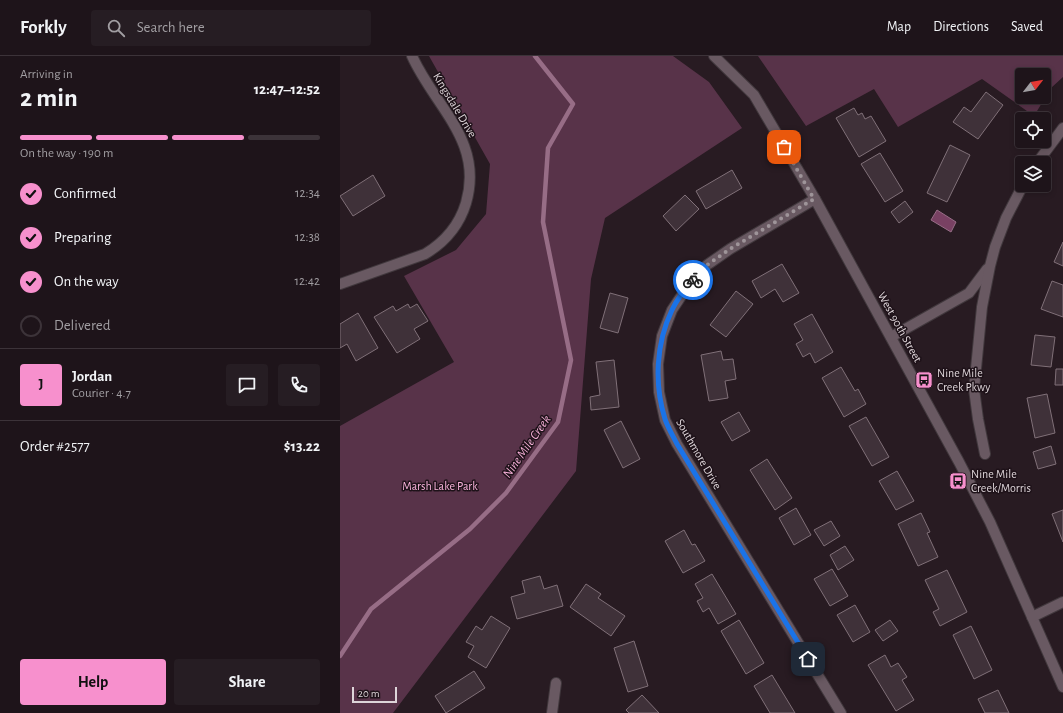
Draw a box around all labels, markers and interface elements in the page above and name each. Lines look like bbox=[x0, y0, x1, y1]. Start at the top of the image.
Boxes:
search box bbox=[91, 10, 371, 46]
icon: search bbox=[105, 17, 127, 39]
text: Forkly bbox=[20, 18, 67, 37]
text: Search here bbox=[137, 20, 205, 35]
text: Map bbox=[887, 20, 911, 34]
text: Directions bbox=[933, 20, 989, 34]
text: Saved bbox=[1011, 20, 1043, 34]
text: Arriving in bbox=[20, 68, 73, 81]
north arrow bbox=[1015, 68, 1051, 104]
map controls bbox=[1015, 68, 1051, 192]
street label: Kingsdale Drive bbox=[431, 71, 479, 139]
text: 12:47–12:52 bbox=[254, 82, 320, 97]
text: 2 min bbox=[20, 85, 78, 111]
button: locate bbox=[1015, 112, 1051, 148]
pin bbox=[767, 130, 801, 164]
icon: bag bbox=[773, 136, 795, 158]
text: On the way · 190 m bbox=[20, 147, 113, 160]
button: layers bbox=[1015, 156, 1051, 192]
icon: check bbox=[20, 183, 42, 205]
text: Confirmed bbox=[54, 186, 116, 201]
text: 12:34 bbox=[295, 187, 320, 200]
icon: check bbox=[20, 227, 42, 249]
text: Preparing bbox=[54, 230, 111, 245]
text: 12:38 bbox=[295, 231, 320, 244]
courier bbox=[673, 260, 713, 300]
icon: bike bbox=[682, 269, 704, 291]
icon: check bbox=[20, 271, 42, 293]
text: On the way bbox=[54, 274, 119, 289]
text: 12:42 bbox=[294, 275, 320, 288]
street label: West 90th Street bbox=[876, 290, 924, 364]
text: Delivered bbox=[54, 318, 111, 333]
button: chat bbox=[226, 364, 268, 406]
button: phone bbox=[278, 364, 320, 406]
place label: Nine Mile Creek Pkwy bbox=[937, 367, 990, 394]
text: Jordan bbox=[72, 369, 112, 384]
bus stop icon: Nine Mile Creek Pkwy bbox=[914, 370, 934, 390]
text: J bbox=[38, 377, 44, 392]
text: Courier · 4.7 bbox=[72, 387, 131, 400]
water label: Nine Mile Creek bbox=[501, 413, 554, 481]
street label: Southmore Drive bbox=[674, 417, 724, 491]
text: Order #2577 bbox=[20, 439, 90, 454]
text: $13.22 bbox=[284, 439, 320, 454]
place label: Nine Mile Creek/Morris bbox=[971, 468, 1031, 494]
bus stop icon: Nine Mile Creek/Morris bbox=[948, 471, 968, 491]
park label: Marsh Lake Park bbox=[402, 480, 478, 492]
pin bbox=[791, 642, 825, 676]
icon: home bbox=[797, 648, 819, 670]
button: Help bbox=[20, 659, 166, 705]
button: Share bbox=[174, 659, 320, 705]
scale bar bbox=[352, 685, 397, 704]
text: 20 m bbox=[358, 688, 379, 699]

